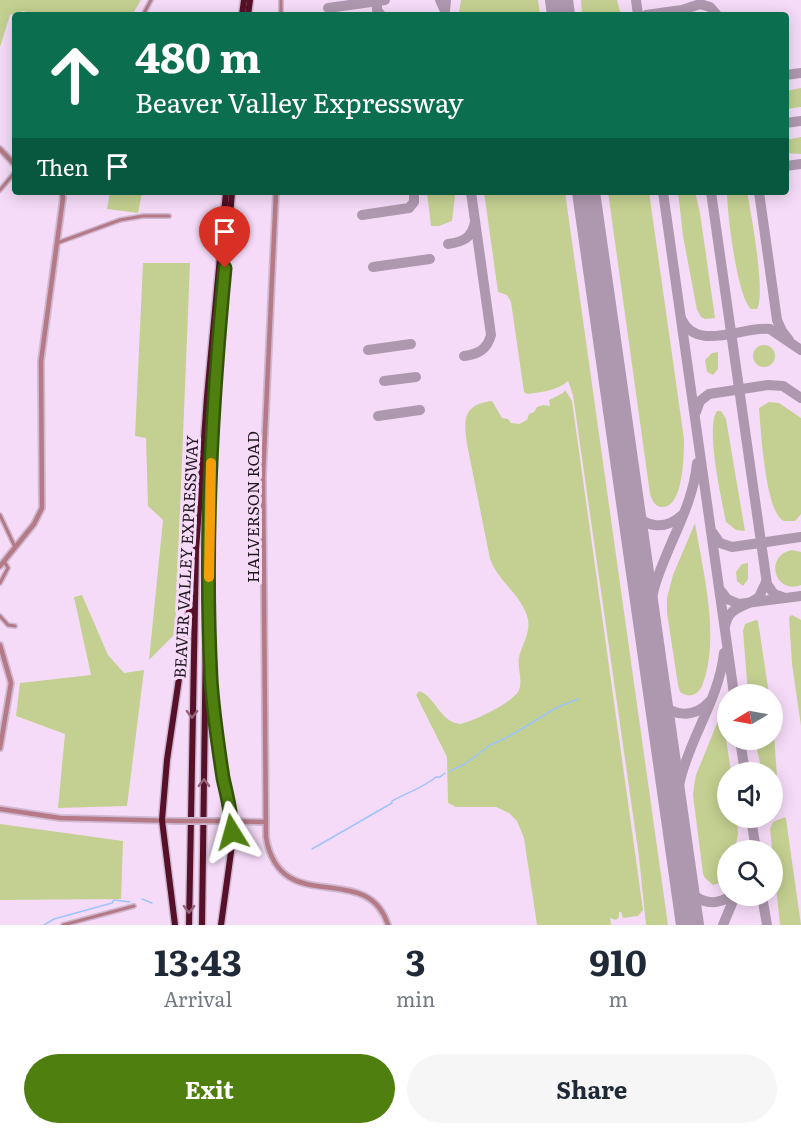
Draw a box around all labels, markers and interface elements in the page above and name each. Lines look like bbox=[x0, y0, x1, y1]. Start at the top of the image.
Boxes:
text: 480 m bbox=[135, 24, 261, 86]
icon: ahead bbox=[36, 36, 114, 114]
text: Beaver Valley Expressway bbox=[135, 81, 464, 121]
text: Then bbox=[36, 150, 89, 183]
icon: arrive bbox=[101, 150, 134, 183]
pin bbox=[199, 206, 250, 268]
icon: arrive bbox=[208, 215, 241, 248]
street label: HALVERSON ROAD bbox=[240, 431, 264, 583]
street label: BEAVER VALLEY EXPRESSWAY bbox=[167, 434, 203, 679]
north arrow bbox=[717, 684, 783, 750]
map controls bbox=[717, 684, 783, 906]
one-way arrow bbox=[186, 709, 198, 718]
button: sound bbox=[717, 762, 783, 828]
one-way arrow bbox=[198, 778, 210, 787]
position arrow bbox=[200, 800, 264, 864]
button: search bbox=[717, 840, 783, 906]
one-way arrow bbox=[183, 904, 195, 913]
text: 13:43 bbox=[154, 934, 242, 987]
text: 3 bbox=[406, 934, 426, 987]
text: 910 bbox=[589, 934, 647, 987]
text: Arrival bbox=[164, 983, 232, 1013]
text: min bbox=[396, 983, 435, 1013]
text: m bbox=[608, 983, 628, 1013]
button: Exit bbox=[24, 1054, 395, 1123]
button: Share bbox=[407, 1054, 777, 1123]

